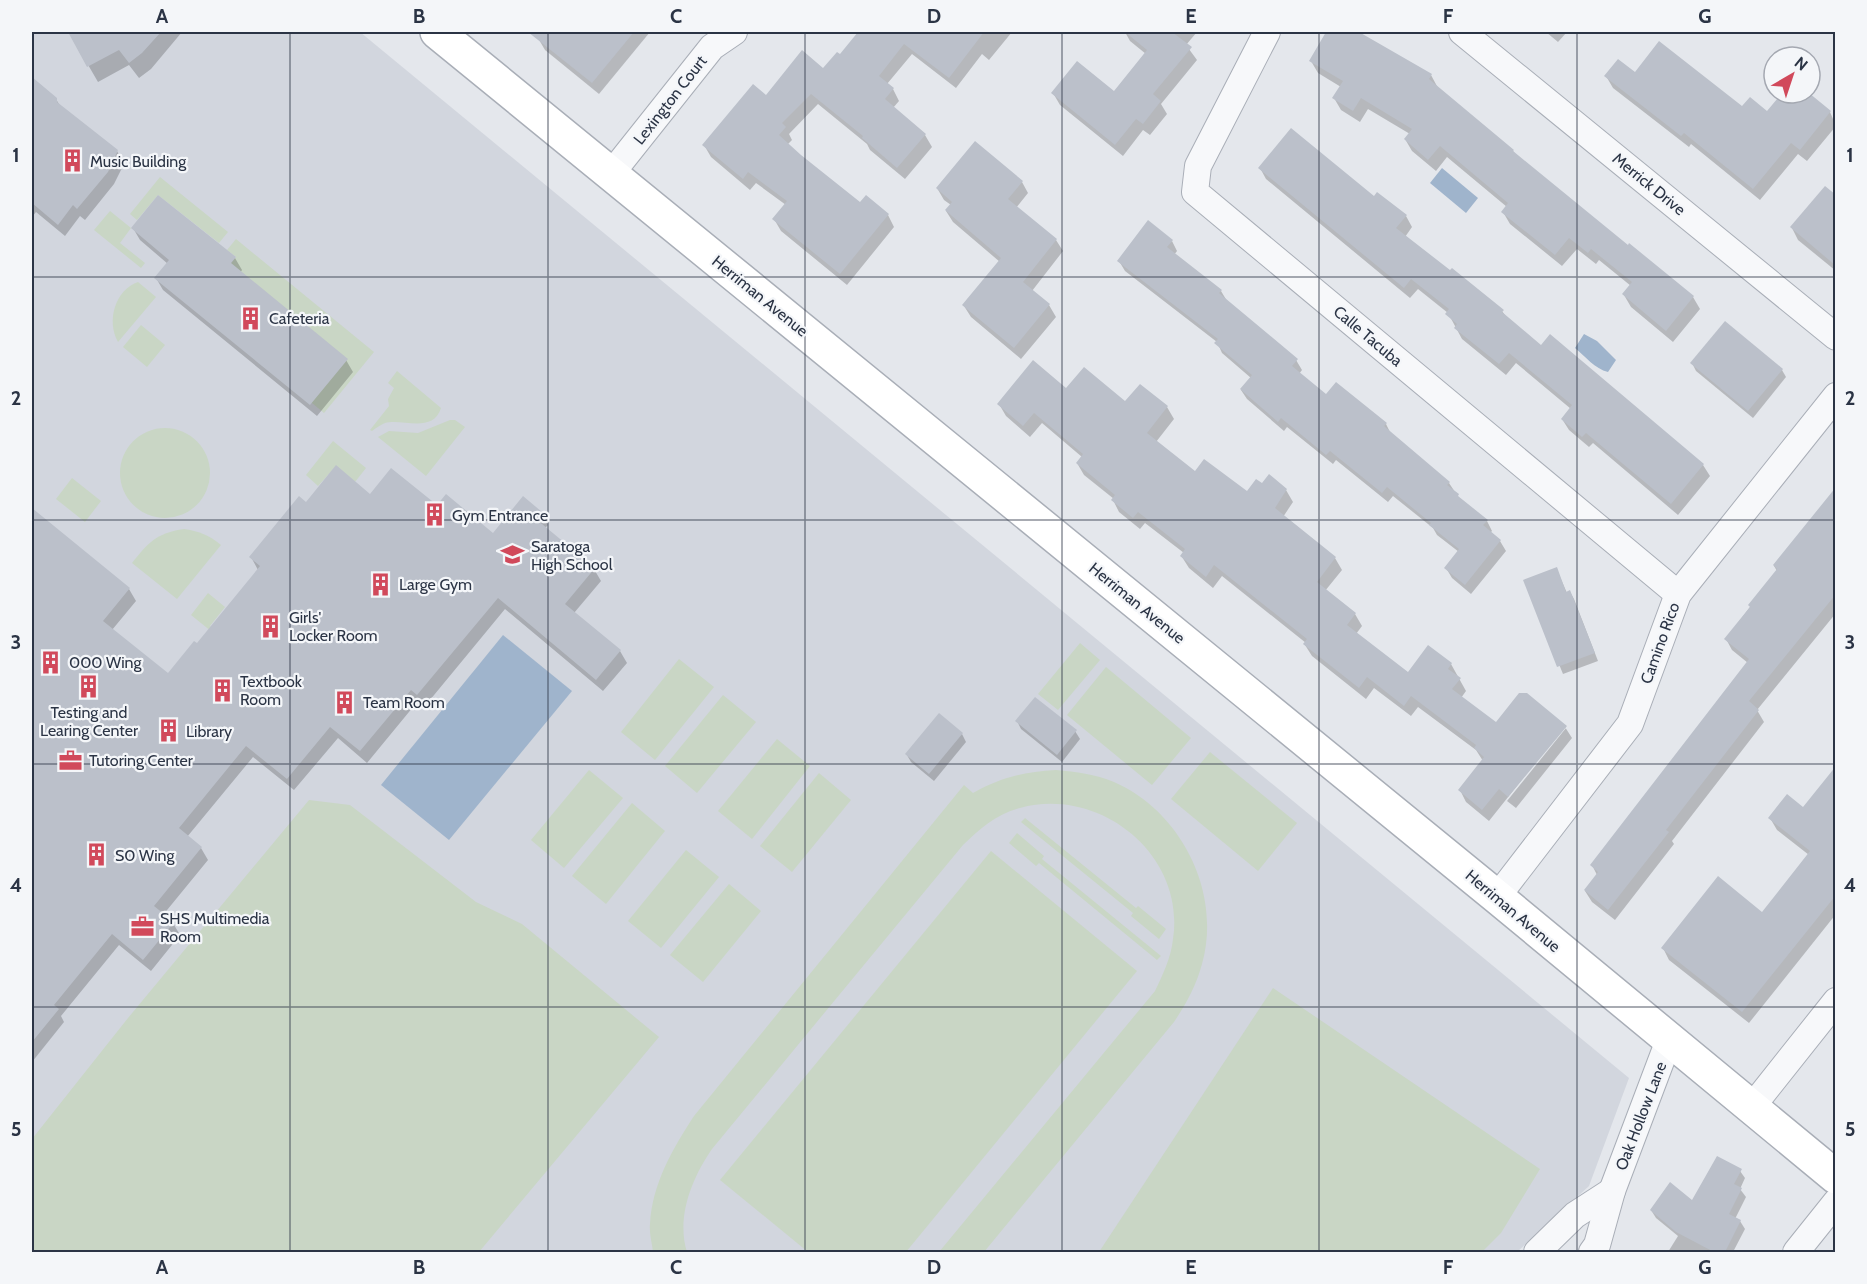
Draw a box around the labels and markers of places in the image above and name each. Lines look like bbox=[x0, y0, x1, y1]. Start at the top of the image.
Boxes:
building icon: Music Building bbox=[59, 148, 85, 174]
place label: Music Building bbox=[90, 152, 187, 171]
building icon: Cafeteria bbox=[238, 305, 264, 331]
place label: Cafeteria bbox=[269, 309, 330, 328]
building icon: Gym Entrance bbox=[421, 502, 447, 528]
place label: Gym Entrance bbox=[452, 506, 548, 525]
place label: Saratoga High School bbox=[531, 537, 613, 574]
school or university icon: Saratoga High School bbox=[500, 542, 526, 568]
building icon: Large Gym bbox=[368, 571, 394, 597]
place label: Large Gym bbox=[399, 575, 472, 594]
place label: Girls' Locker Room bbox=[289, 608, 378, 645]
building icon: Girls' Locker Room bbox=[258, 613, 284, 639]
building icon: 000 Wing bbox=[38, 649, 64, 675]
place label: 000 Wing bbox=[69, 653, 142, 672]
place label: Textbook Room bbox=[240, 672, 303, 709]
building icon: Testing and Learing Center bbox=[76, 674, 102, 700]
building icon: Textbook Room bbox=[209, 677, 235, 703]
building icon: Team Room bbox=[332, 689, 358, 715]
place label: Team Room bbox=[363, 693, 445, 712]
place label: Testing and Learing Center bbox=[40, 703, 139, 740]
building icon: Library bbox=[155, 718, 181, 744]
place label: Library bbox=[186, 722, 232, 741]
office icon: Tutoring Center bbox=[58, 747, 84, 773]
place label: Tutoring Center bbox=[89, 751, 194, 770]
building icon: S0 Wing bbox=[84, 842, 110, 868]
place label: S0 Wing bbox=[115, 846, 176, 865]
place label: SHS Multimedia Room bbox=[160, 909, 270, 946]
office icon: SHS Multimedia Room bbox=[129, 914, 155, 940]

